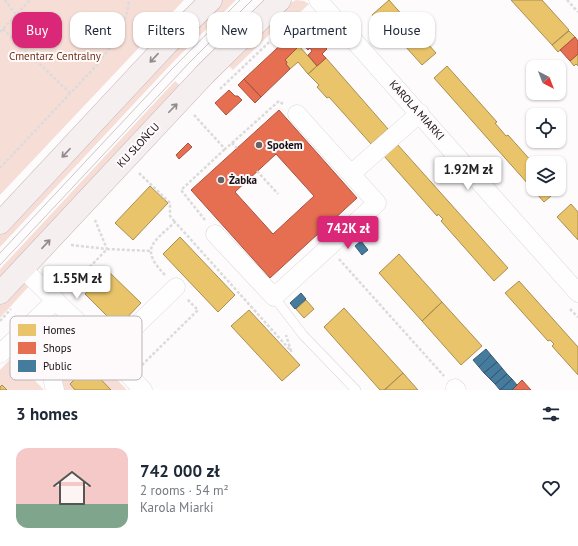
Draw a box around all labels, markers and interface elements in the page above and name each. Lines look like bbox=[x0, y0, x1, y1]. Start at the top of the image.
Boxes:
chip: Buy bbox=[12, 12, 62, 48]
chip: Rent bbox=[70, 12, 125, 48]
chip: Filters bbox=[133, 12, 199, 48]
chip: New bbox=[207, 12, 262, 48]
chip: Apartment bbox=[270, 12, 361, 48]
chip: House bbox=[369, 12, 435, 48]
park label: Cmentarz Centralny bbox=[9, 49, 102, 63]
one-way arrow bbox=[149, 53, 159, 63]
north arrow bbox=[526, 60, 566, 100]
map controls bbox=[526, 60, 566, 196]
street label: KAROLA MIARKI bbox=[386, 77, 448, 143]
one-way arrow bbox=[168, 103, 177, 113]
button: locate bbox=[526, 108, 566, 148]
street label: KU SŁOŃCU bbox=[114, 120, 162, 170]
place label: Społem bbox=[267, 138, 303, 152]
marker: Społem bbox=[254, 140, 264, 150]
one-way arrow bbox=[61, 148, 70, 158]
button: layers bbox=[526, 156, 566, 196]
pin: 1.92M zł bbox=[427, 157, 509, 191]
text: 1.92M zł bbox=[443, 161, 493, 178]
place label: Żabka bbox=[229, 173, 257, 187]
marker: Żabka bbox=[216, 175, 226, 185]
pin: 742K zł bbox=[311, 216, 385, 250]
text: 742K zł bbox=[326, 220, 370, 237]
one-way arrow bbox=[41, 240, 50, 250]
pin: 1.55M zł bbox=[36, 266, 118, 300]
text: 1.55M zł bbox=[52, 270, 102, 287]
legend bbox=[10, 316, 142, 380]
text: Homes bbox=[43, 323, 76, 337]
text: Shops bbox=[43, 341, 72, 355]
text: Public bbox=[43, 359, 72, 373]
text: 3 homes bbox=[16, 403, 78, 425]
icon: filters bbox=[540, 403, 562, 425]
text: 742 000 zł bbox=[140, 460, 220, 482]
icon: home bbox=[48, 464, 96, 512]
icon: heart bbox=[540, 477, 562, 499]
text: 2 rooms · 54 m² bbox=[140, 482, 229, 499]
text: Karola Miarki bbox=[140, 499, 213, 516]

